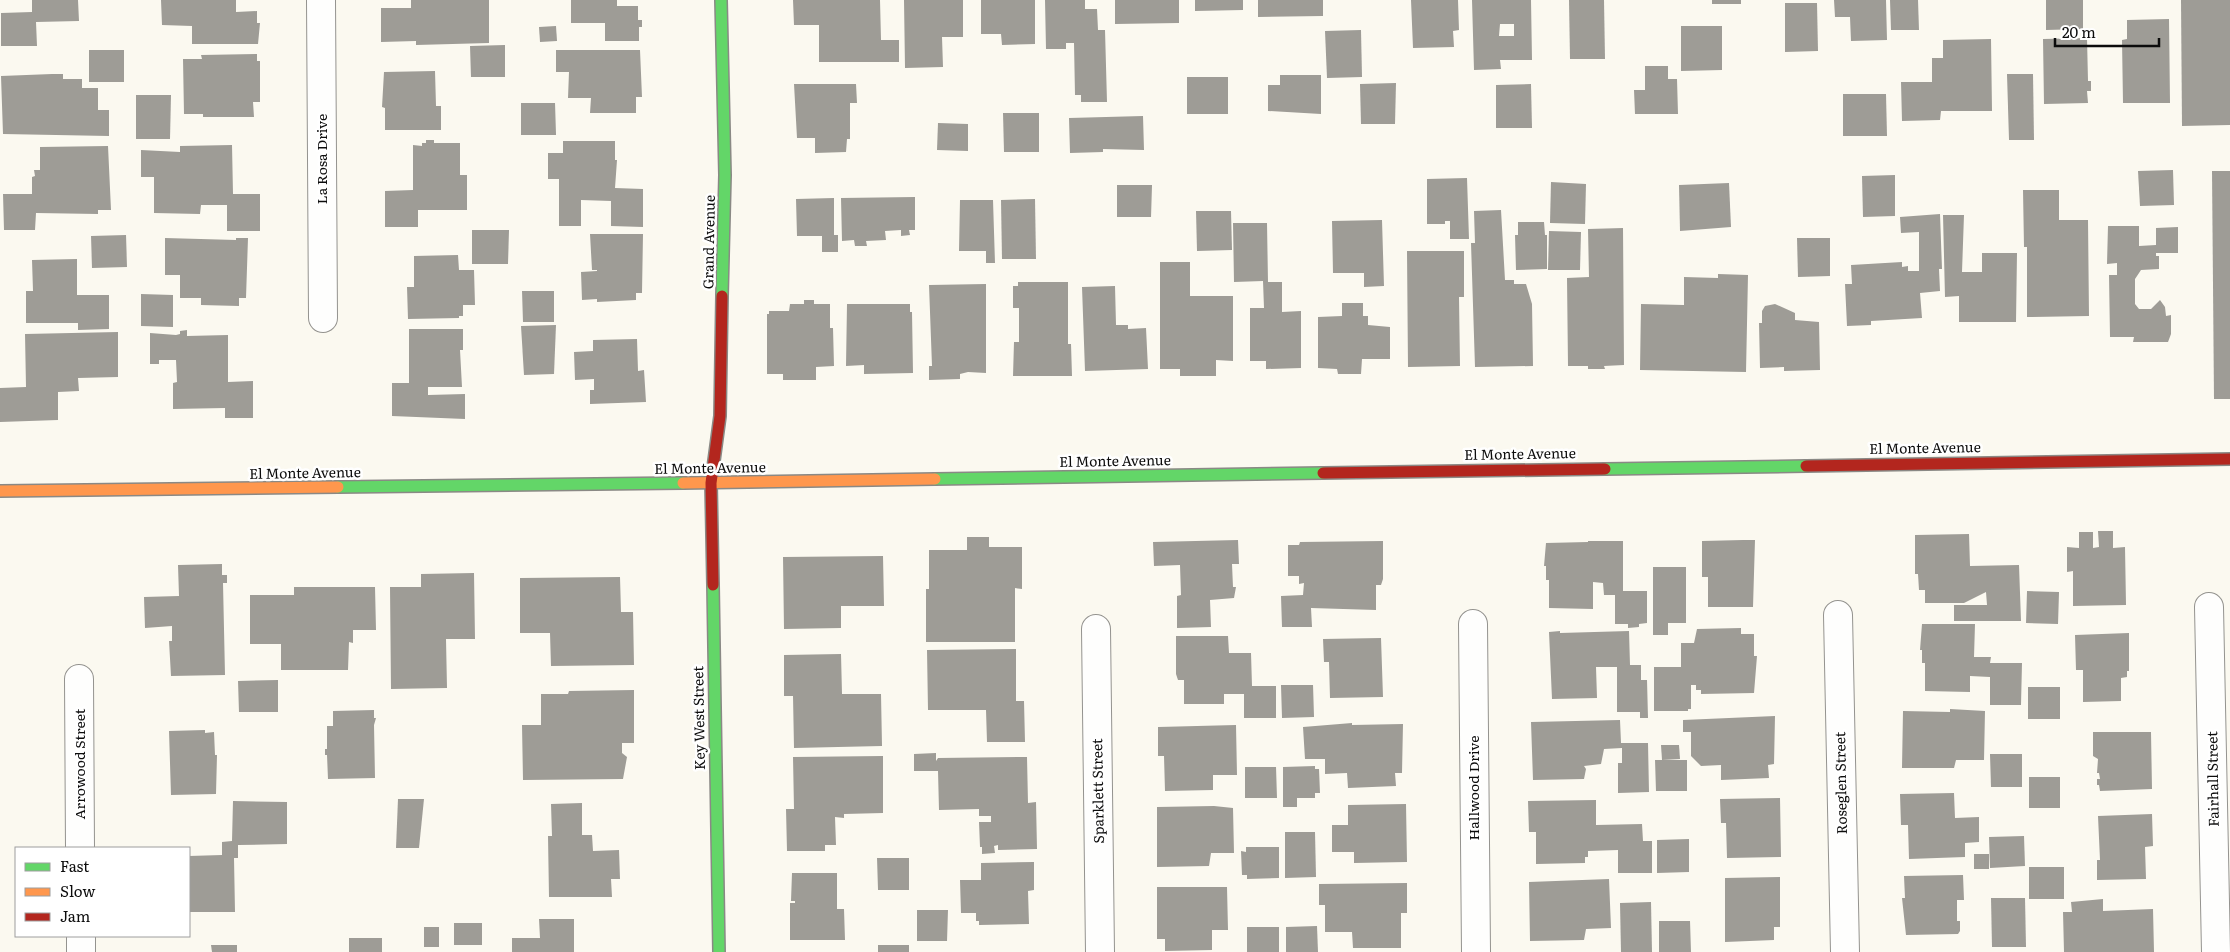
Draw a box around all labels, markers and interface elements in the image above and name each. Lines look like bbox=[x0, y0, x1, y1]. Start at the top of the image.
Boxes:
scale bar bbox=[2055, 15, 2159, 47]
text: 20 m bbox=[2062, 20, 2096, 43]
street label: La Rosa Drive bbox=[311, 114, 331, 204]
street label: Grand Avenue bbox=[697, 195, 719, 289]
street label: El Monte Avenue bbox=[1869, 436, 1981, 458]
street label: El Monte Avenue bbox=[1464, 442, 1576, 464]
street label: El Monte Avenue bbox=[1059, 449, 1171, 471]
street label: El Monte Avenue bbox=[654, 456, 766, 478]
street label: El Monte Avenue bbox=[249, 461, 361, 483]
street label: Key West Street bbox=[687, 666, 709, 770]
street label: Arrowood Street bbox=[69, 708, 89, 819]
street label: Roseglen Street bbox=[1829, 731, 1851, 835]
street label: Fairhall Street bbox=[2201, 731, 2223, 827]
street label: Hallwood Drive bbox=[1463, 736, 1483, 840]
street label: Sparklett Street bbox=[1086, 738, 1108, 844]
legend bbox=[15, 847, 190, 937]
text: Fast bbox=[60, 854, 89, 877]
text: Slow bbox=[60, 879, 95, 902]
text: Jam bbox=[60, 904, 91, 927]

